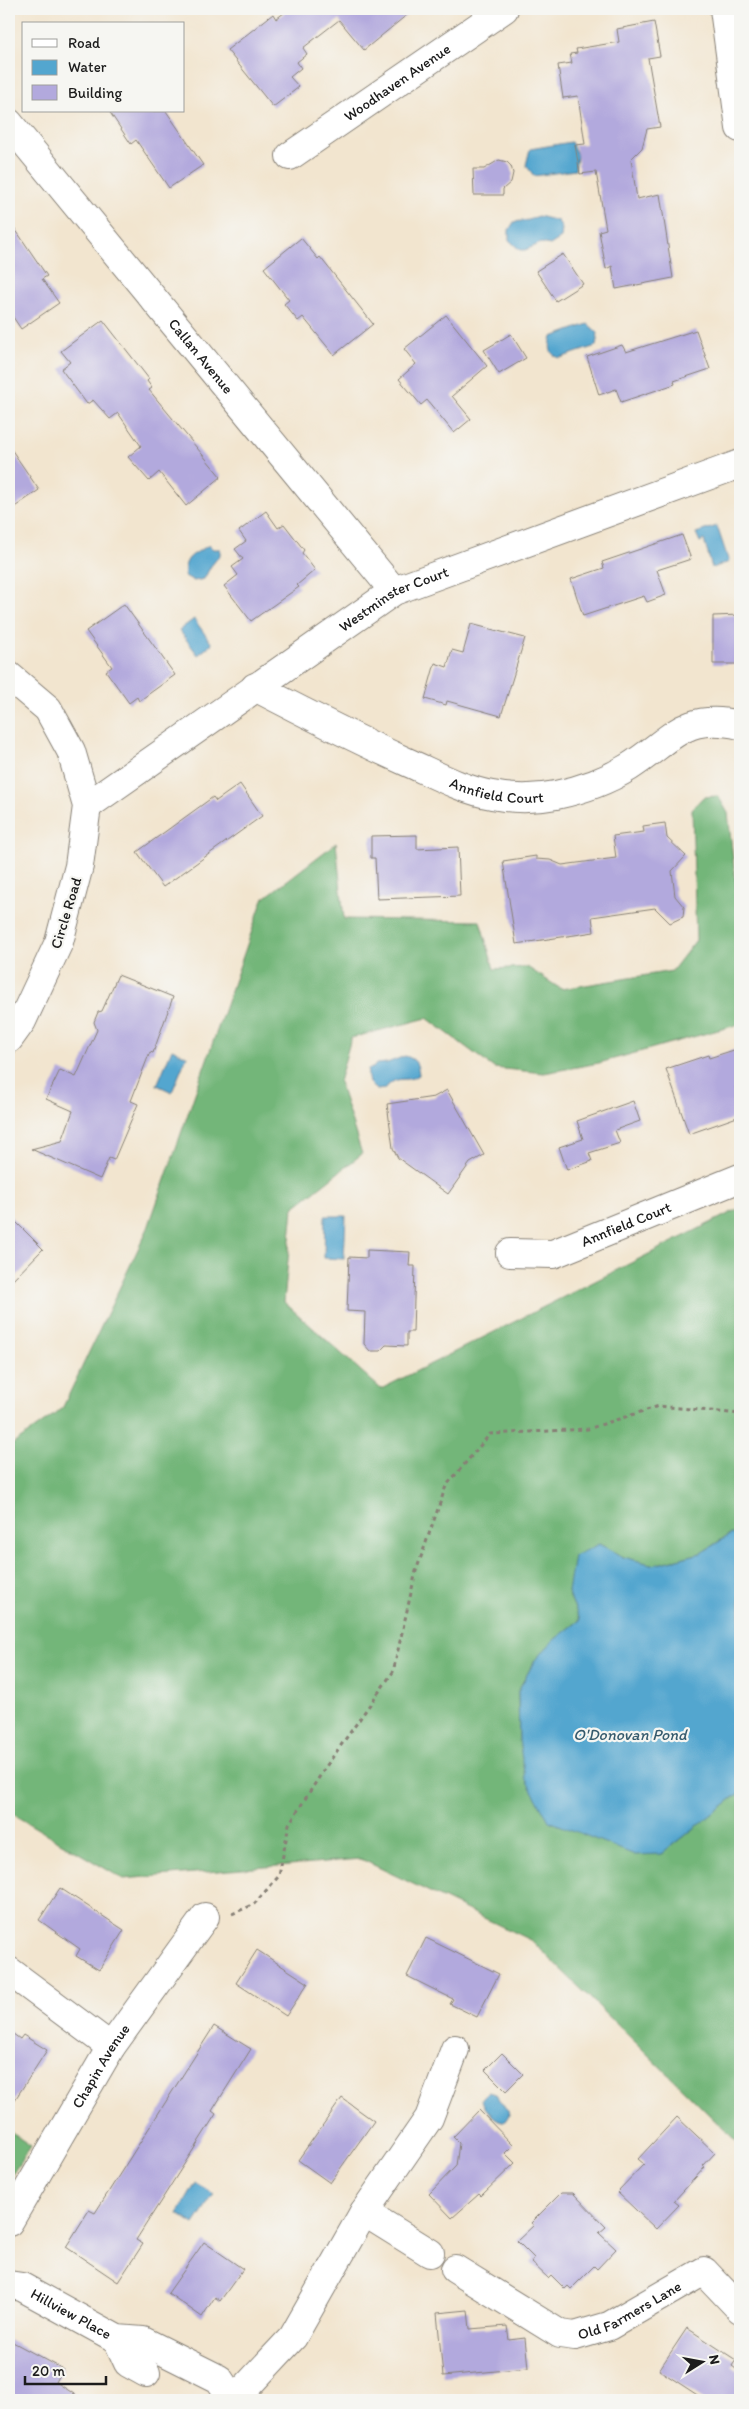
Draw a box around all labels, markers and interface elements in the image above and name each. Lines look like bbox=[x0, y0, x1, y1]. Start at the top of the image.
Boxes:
legend bbox=[22, 22, 185, 112]
text: Road bbox=[68, 34, 101, 52]
street label: Woodhaven Avenue bbox=[341, 40, 454, 125]
text: Water bbox=[68, 58, 107, 76]
text: Building bbox=[68, 84, 122, 102]
street label: Callan Avenue bbox=[165, 315, 237, 398]
street label: Westminster Court bbox=[336, 563, 451, 636]
street label: Annfield Court bbox=[447, 774, 545, 807]
street label: Circle Road bbox=[47, 874, 86, 951]
street label: Annfield Court bbox=[578, 1198, 674, 1251]
water label: O'Donovan Pond bbox=[573, 1725, 688, 1744]
street label: Chapin Avenue bbox=[68, 2020, 134, 2112]
street label: Old Farmers Lane bbox=[576, 2277, 684, 2344]
street label: Hillview Place bbox=[28, 2285, 114, 2343]
north arrow bbox=[676, 2336, 726, 2386]
text: N bbox=[705, 2353, 724, 2366]
scale bar bbox=[25, 2354, 106, 2386]
text: 20 m bbox=[32, 2362, 66, 2380]

